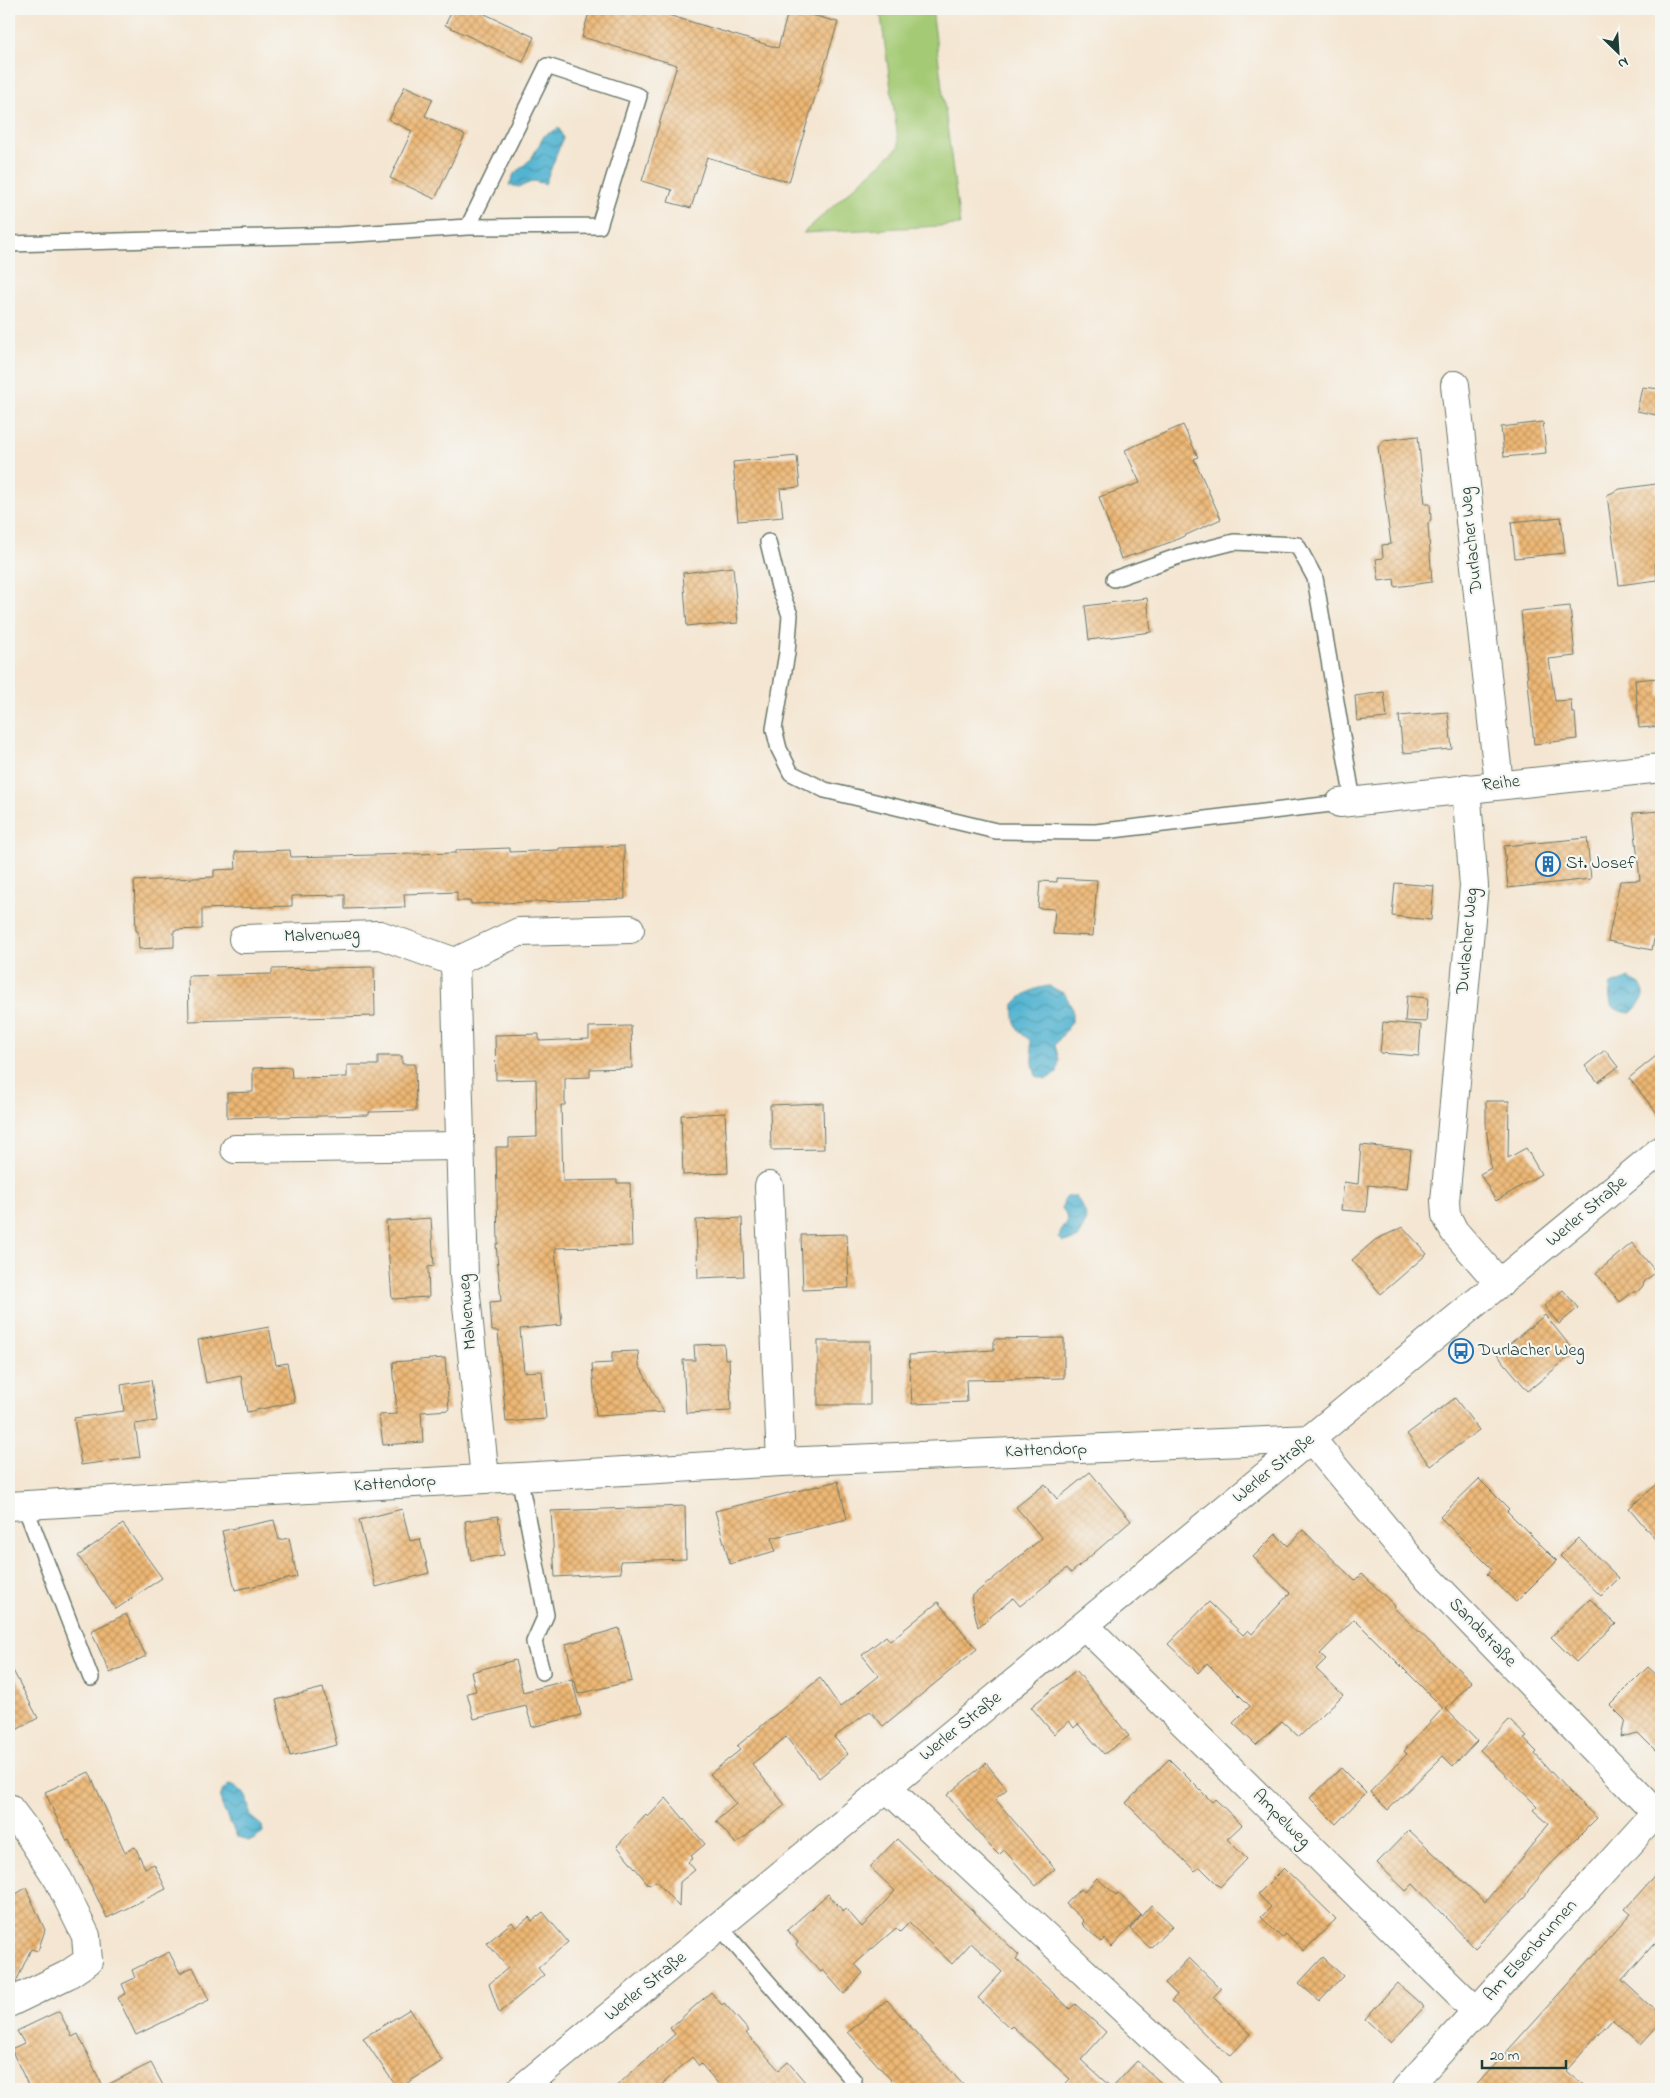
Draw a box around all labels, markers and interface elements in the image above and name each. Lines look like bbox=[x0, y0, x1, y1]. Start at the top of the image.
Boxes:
north arrow bbox=[1592, 28, 1642, 78]
text: N bbox=[1614, 51, 1632, 74]
street label: Durlacher Weg bbox=[1454, 486, 1492, 595]
street label: Reihe bbox=[1481, 769, 1522, 799]
building icon: St. Josef bbox=[1535, 851, 1561, 877]
place label: St. Josef bbox=[1566, 851, 1636, 877]
street label: Durlacher Weg bbox=[1450, 887, 1487, 996]
street label: Malvenweg bbox=[284, 922, 361, 951]
street label: Werler Straße bbox=[1541, 1170, 1634, 1254]
street label: Malvenweg bbox=[452, 1273, 485, 1351]
bus stop icon: Durlacher Weg bbox=[1448, 1338, 1474, 1364]
place label: Durlacher Weg bbox=[1477, 1338, 1585, 1365]
street label: Werler Straße bbox=[1227, 1427, 1321, 1510]
street label: Kattendorp bbox=[1004, 1437, 1088, 1465]
street label: Kattendorp bbox=[353, 1468, 437, 1500]
street label: Sandstraße bbox=[1442, 1592, 1523, 1674]
street label: Werler Straße bbox=[914, 1685, 1008, 1768]
street label: Ampelweg bbox=[1245, 1784, 1316, 1855]
street label: Am Elsenbrunnen bbox=[1478, 1894, 1584, 2008]
street label: Werler Straße bbox=[599, 1945, 693, 2028]
scale bar bbox=[1482, 2038, 1566, 2070]
text: 20 m bbox=[1490, 2045, 1520, 2067]

